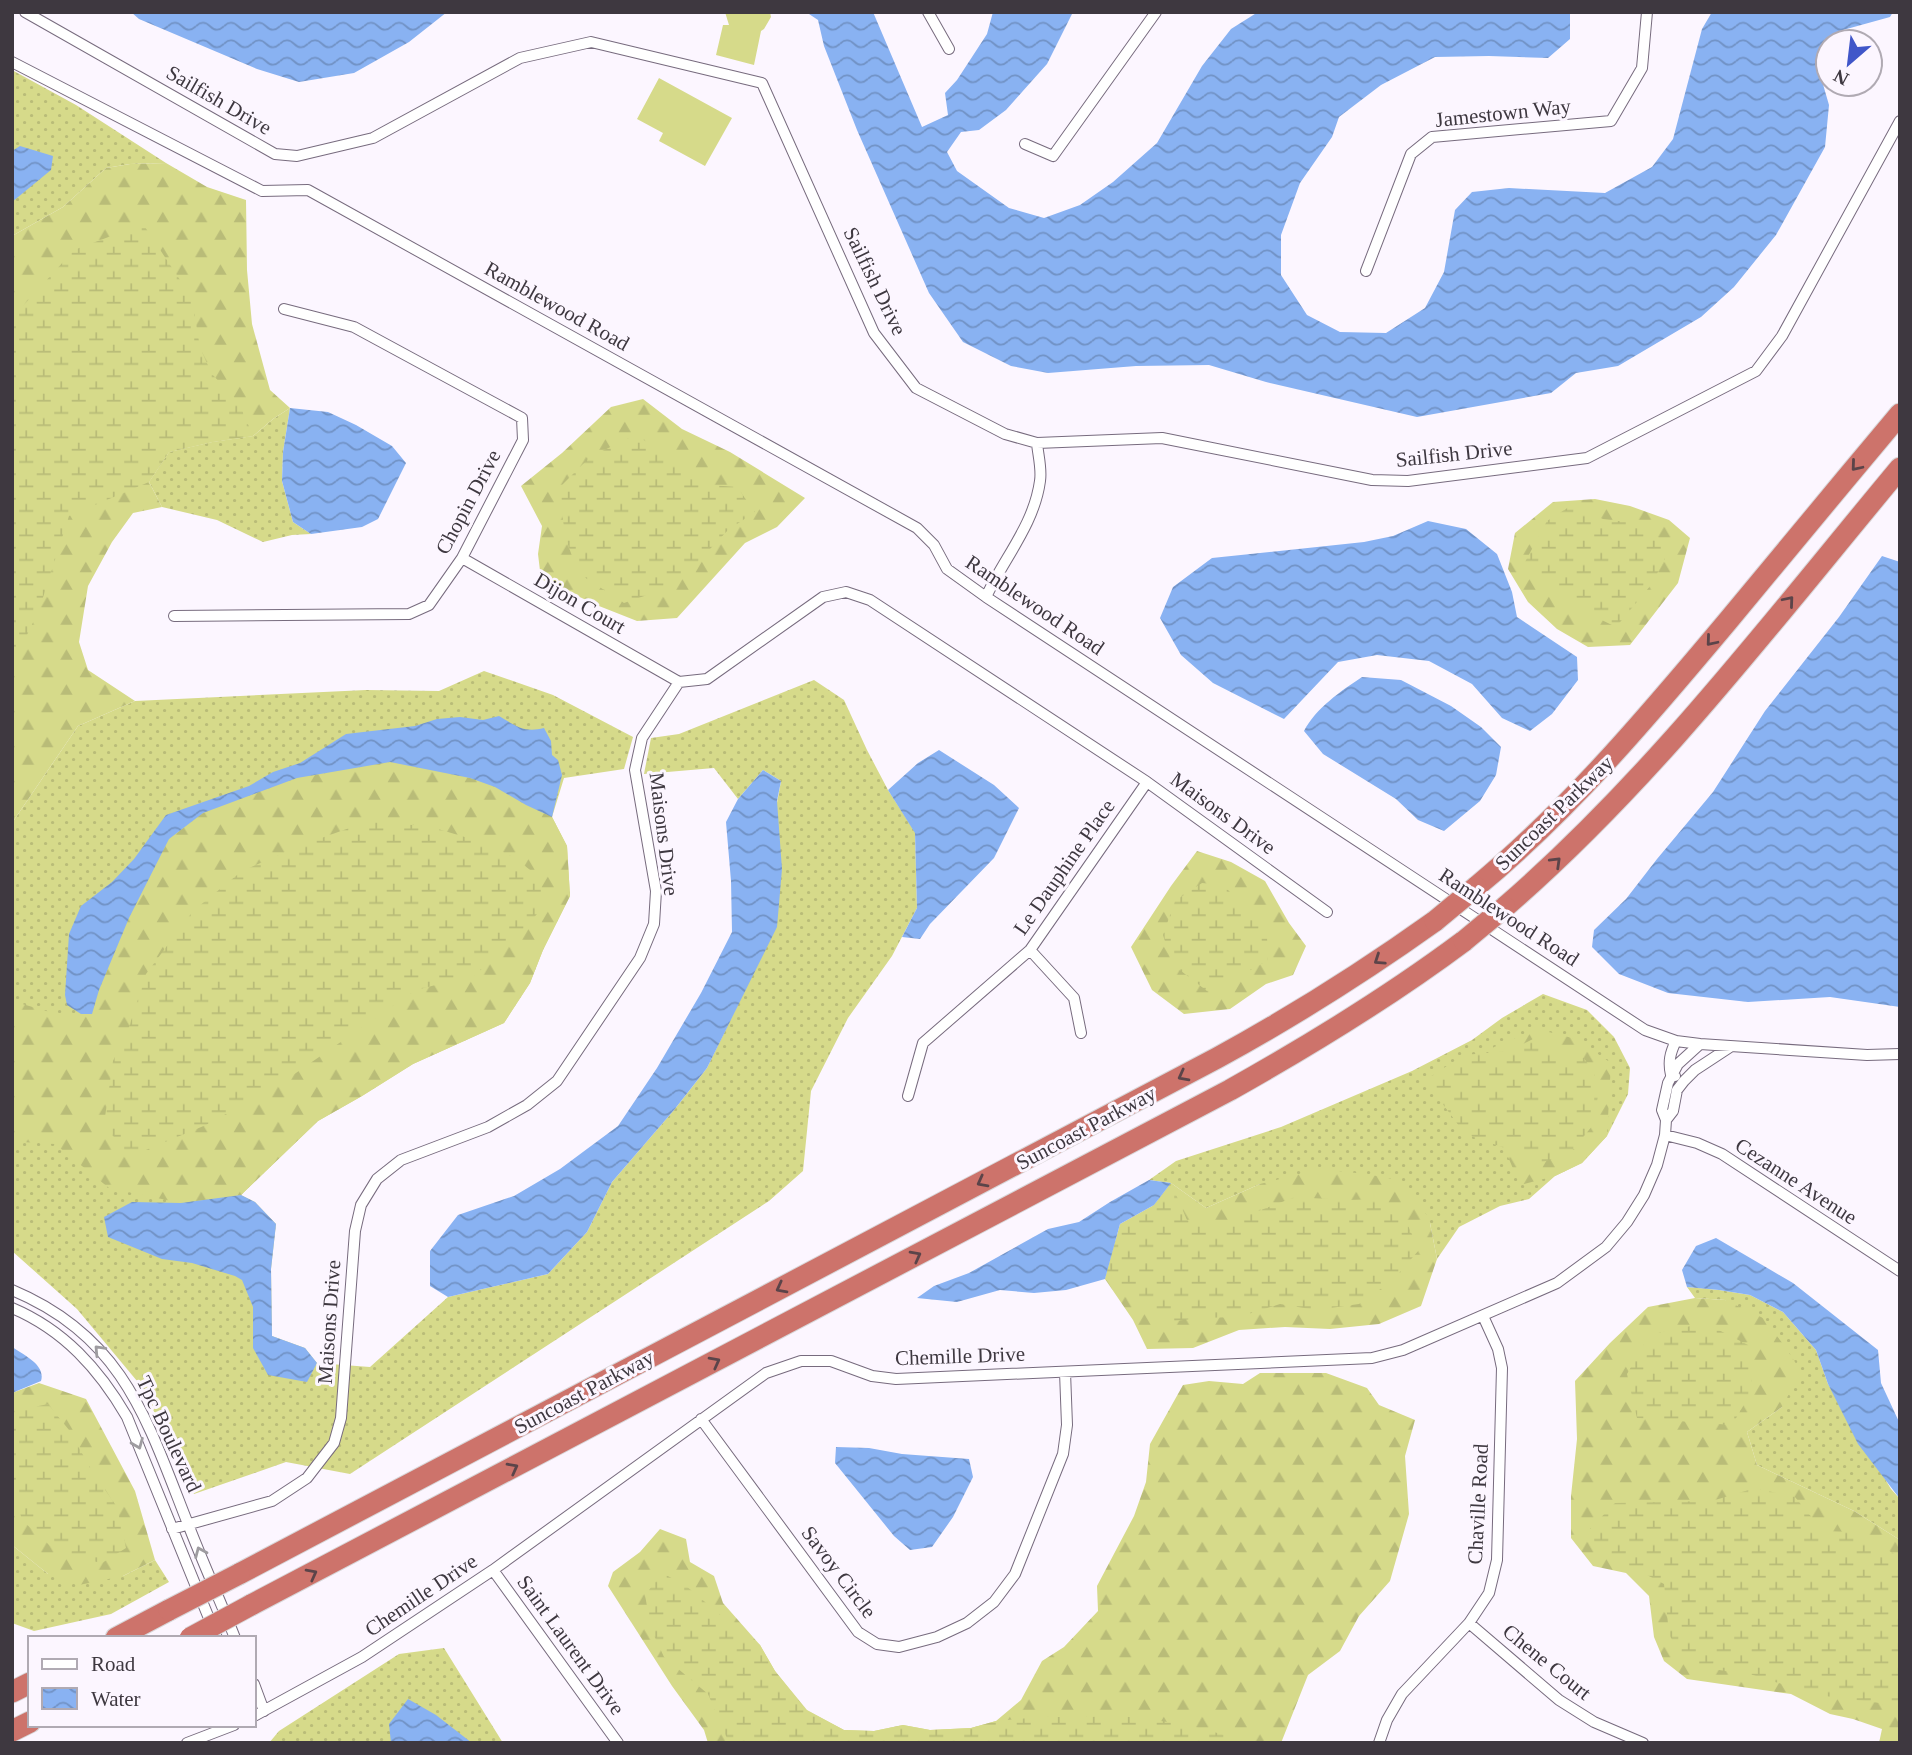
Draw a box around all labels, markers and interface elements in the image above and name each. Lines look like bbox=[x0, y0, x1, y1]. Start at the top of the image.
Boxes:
north arrow bbox=[1814, 28, 1884, 98]
street label: Sailfish Drive bbox=[162, 60, 276, 140]
text: N bbox=[1830, 65, 1852, 90]
street label: Jamestown Way bbox=[1434, 94, 1572, 132]
street label: Sailfish Drive bbox=[839, 223, 911, 339]
street label: Ramblewood Road bbox=[481, 256, 634, 356]
street label: Sailfish Drive bbox=[1394, 436, 1514, 472]
street label: Chopin Drive bbox=[430, 446, 506, 558]
one-way arrow bbox=[1852, 458, 1864, 471]
street label: Ramblewood Road bbox=[961, 550, 1109, 660]
street label: Dijon Court bbox=[530, 567, 630, 639]
one-way arrow bbox=[1781, 597, 1793, 610]
one-way arrow bbox=[1707, 633, 1719, 646]
street label: Suncoast Parkway bbox=[1490, 750, 1618, 875]
street label: Maisons Drive bbox=[1166, 767, 1280, 859]
street label: Maisons Drive bbox=[645, 771, 683, 897]
street label: Le Dauphine Place bbox=[1008, 795, 1120, 939]
one-way arrow bbox=[1548, 857, 1561, 870]
street label: Ramblewood Road bbox=[1435, 863, 1584, 971]
one-way arrow bbox=[1374, 952, 1387, 964]
one-way arrow bbox=[1178, 1068, 1190, 1081]
street label: Suncoast Parkway bbox=[1012, 1081, 1160, 1175]
street label: Cezanne Avenue bbox=[1731, 1133, 1861, 1229]
one-way arrow bbox=[977, 1174, 989, 1187]
one-way arrow bbox=[909, 1251, 921, 1264]
street label: Maisons Drive bbox=[313, 1259, 345, 1385]
one-way arrow bbox=[776, 1280, 788, 1293]
street label: Chemille Drive bbox=[895, 1342, 1025, 1370]
one-way arrow bbox=[95, 1345, 108, 1358]
street label: Suncoast Parkway bbox=[510, 1345, 658, 1439]
one-way arrow bbox=[707, 1357, 720, 1370]
street label: Tpc Boulevard bbox=[132, 1372, 207, 1496]
one-way arrow bbox=[130, 1438, 144, 1450]
street label: Chaville Road bbox=[1463, 1443, 1493, 1565]
one-way arrow bbox=[506, 1463, 518, 1476]
street label: Savoy Circle bbox=[797, 1521, 881, 1623]
one-way arrow bbox=[194, 1547, 208, 1559]
street label: Chemille Drive bbox=[360, 1549, 482, 1641]
one-way arrow bbox=[305, 1568, 317, 1582]
street label: Saint Laurent Drive bbox=[512, 1570, 630, 1720]
street label: Chene Court bbox=[1498, 1619, 1596, 1705]
legend bbox=[28, 1636, 256, 1727]
text: Road bbox=[91, 1652, 136, 1676]
text: Water bbox=[91, 1687, 141, 1711]

